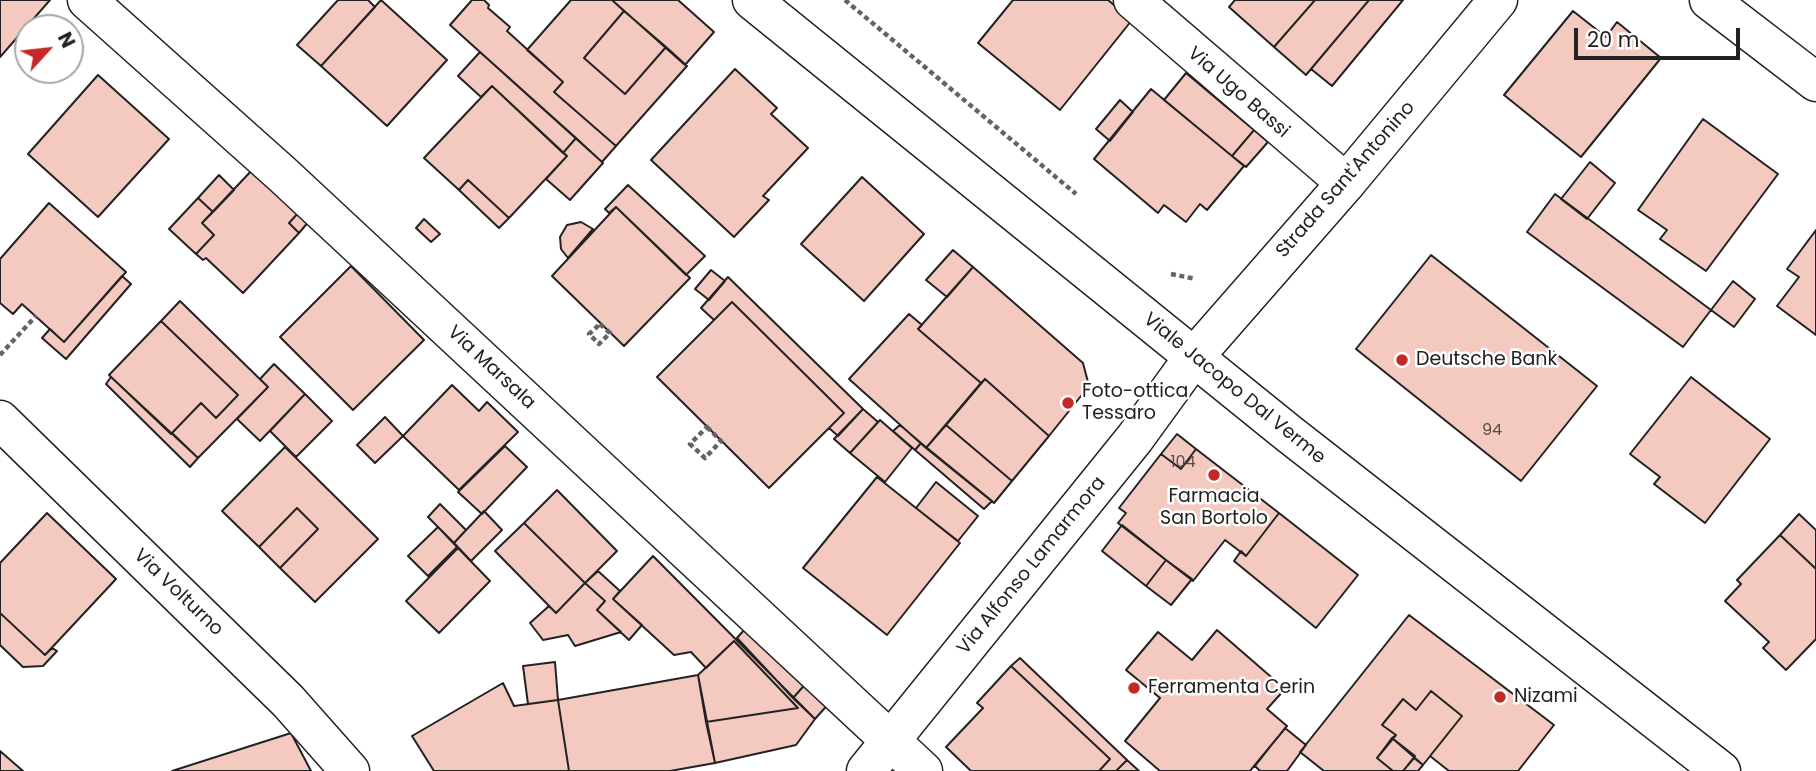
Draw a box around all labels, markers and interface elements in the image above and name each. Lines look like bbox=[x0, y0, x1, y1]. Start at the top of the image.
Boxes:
north arrow bbox=[14, 14, 84, 84]
scale bar bbox=[1578, 14, 1744, 58]
text: 20 m bbox=[1587, 25, 1640, 54]
text: N bbox=[51, 28, 82, 53]
street label: Via Ugo Bassi bbox=[1182, 43, 1294, 143]
street label: Strada Sant'Antonino bbox=[1272, 97, 1420, 263]
street label: Viale Jacopo Dal Verme bbox=[1138, 309, 1330, 469]
street label: Via Marsala bbox=[442, 321, 540, 415]
place label: Deutsche Bank bbox=[1416, 349, 1557, 371]
marker: Deutsche Bank bbox=[1394, 352, 1410, 368]
place label: Foto-ottica Tessaro bbox=[1082, 381, 1188, 425]
marker: Foto-ottica Tessaro bbox=[1060, 395, 1076, 411]
house number: 94 bbox=[1482, 421, 1502, 441]
house number: 104 bbox=[1170, 453, 1196, 473]
marker: Farmacia San Bortolo bbox=[1206, 467, 1222, 483]
street label: Via Alfonso Lamarmora bbox=[953, 472, 1111, 660]
place label: Farmacia San Bortolo bbox=[1160, 486, 1268, 530]
street label: Via Volturno bbox=[129, 545, 227, 641]
place label: Ferramenta Cerin bbox=[1148, 677, 1315, 699]
marker: Ferramenta Cerin bbox=[1126, 680, 1142, 696]
place label: Nizami bbox=[1514, 686, 1578, 708]
marker: Nizami bbox=[1492, 689, 1508, 705]

